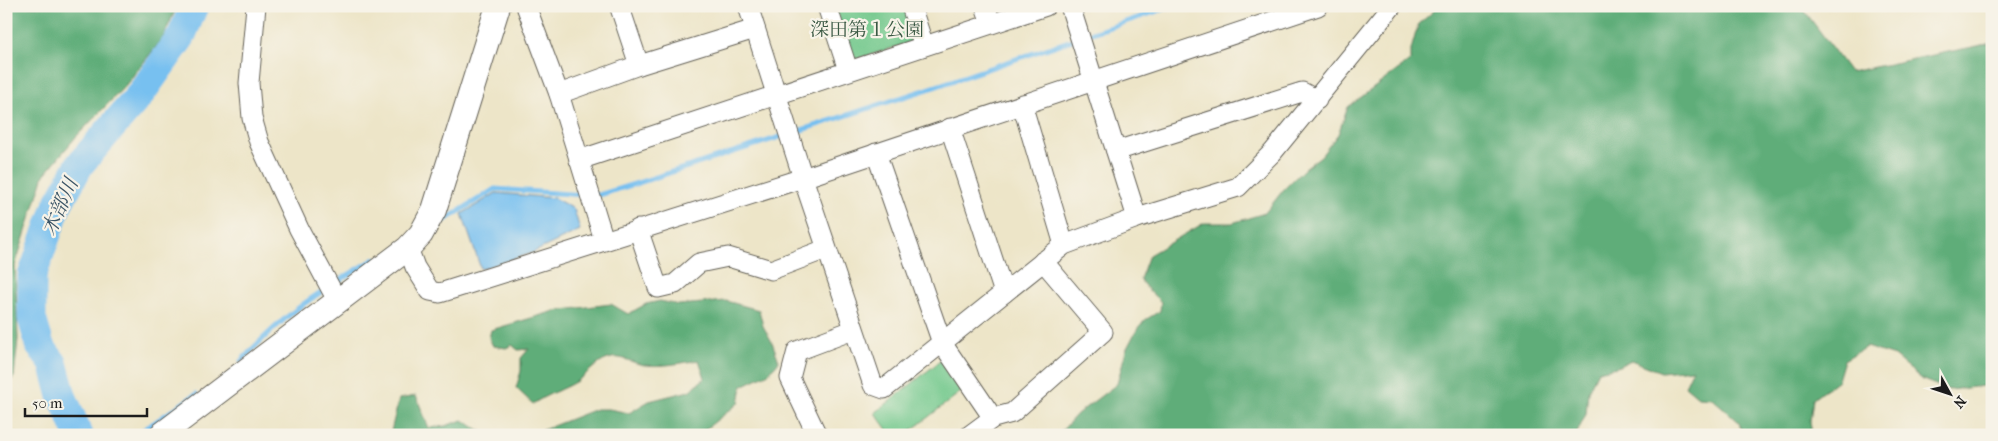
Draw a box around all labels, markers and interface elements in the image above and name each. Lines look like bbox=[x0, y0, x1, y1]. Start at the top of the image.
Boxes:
park label: 深田第１公園 bbox=[810, 19, 924, 41]
water label: 木部川 bbox=[37, 173, 84, 239]
north arrow bbox=[1926, 368, 1976, 418]
scale bar bbox=[25, 386, 148, 418]
text: N bbox=[1949, 393, 1970, 412]
text: 50 m bbox=[32, 394, 63, 412]

